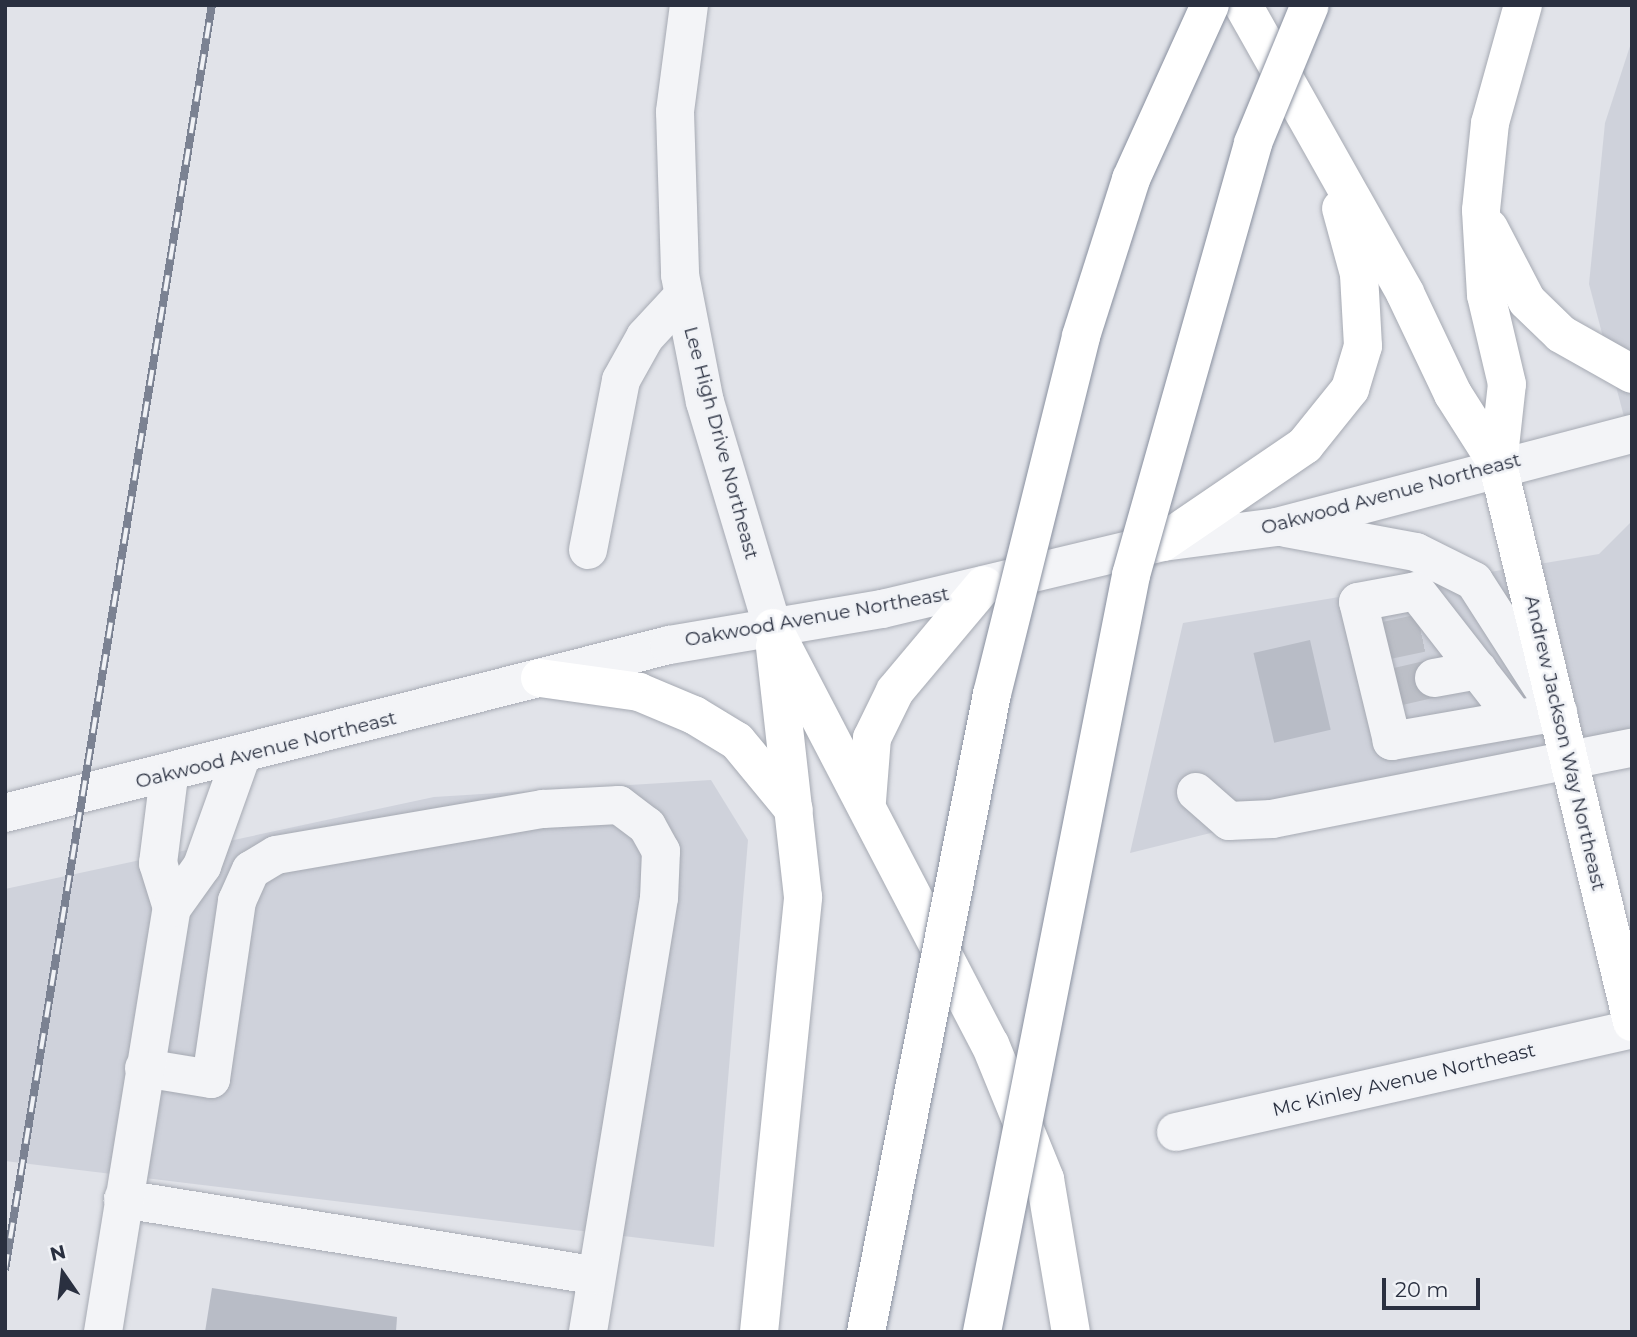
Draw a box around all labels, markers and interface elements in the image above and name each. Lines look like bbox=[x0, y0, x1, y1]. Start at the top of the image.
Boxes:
street label: Lee High Drive Northeast bbox=[679, 324, 763, 562]
street label: Oakwood Avenue Northeast bbox=[1259, 448, 1523, 540]
street label: Oakwood Avenue Northeast bbox=[683, 583, 951, 651]
street label: Andrew Jackson Way Northeast bbox=[1520, 593, 1610, 893]
street label: Oakwood Avenue Northeast bbox=[133, 707, 399, 793]
street label: Mc Kinley Avenue Northeast bbox=[1270, 1039, 1538, 1121]
north arrow bbox=[28, 1239, 98, 1309]
text: N bbox=[48, 1240, 68, 1266]
scale bar bbox=[1385, 1264, 1483, 1308]
text: 20 m bbox=[1395, 1277, 1449, 1302]

